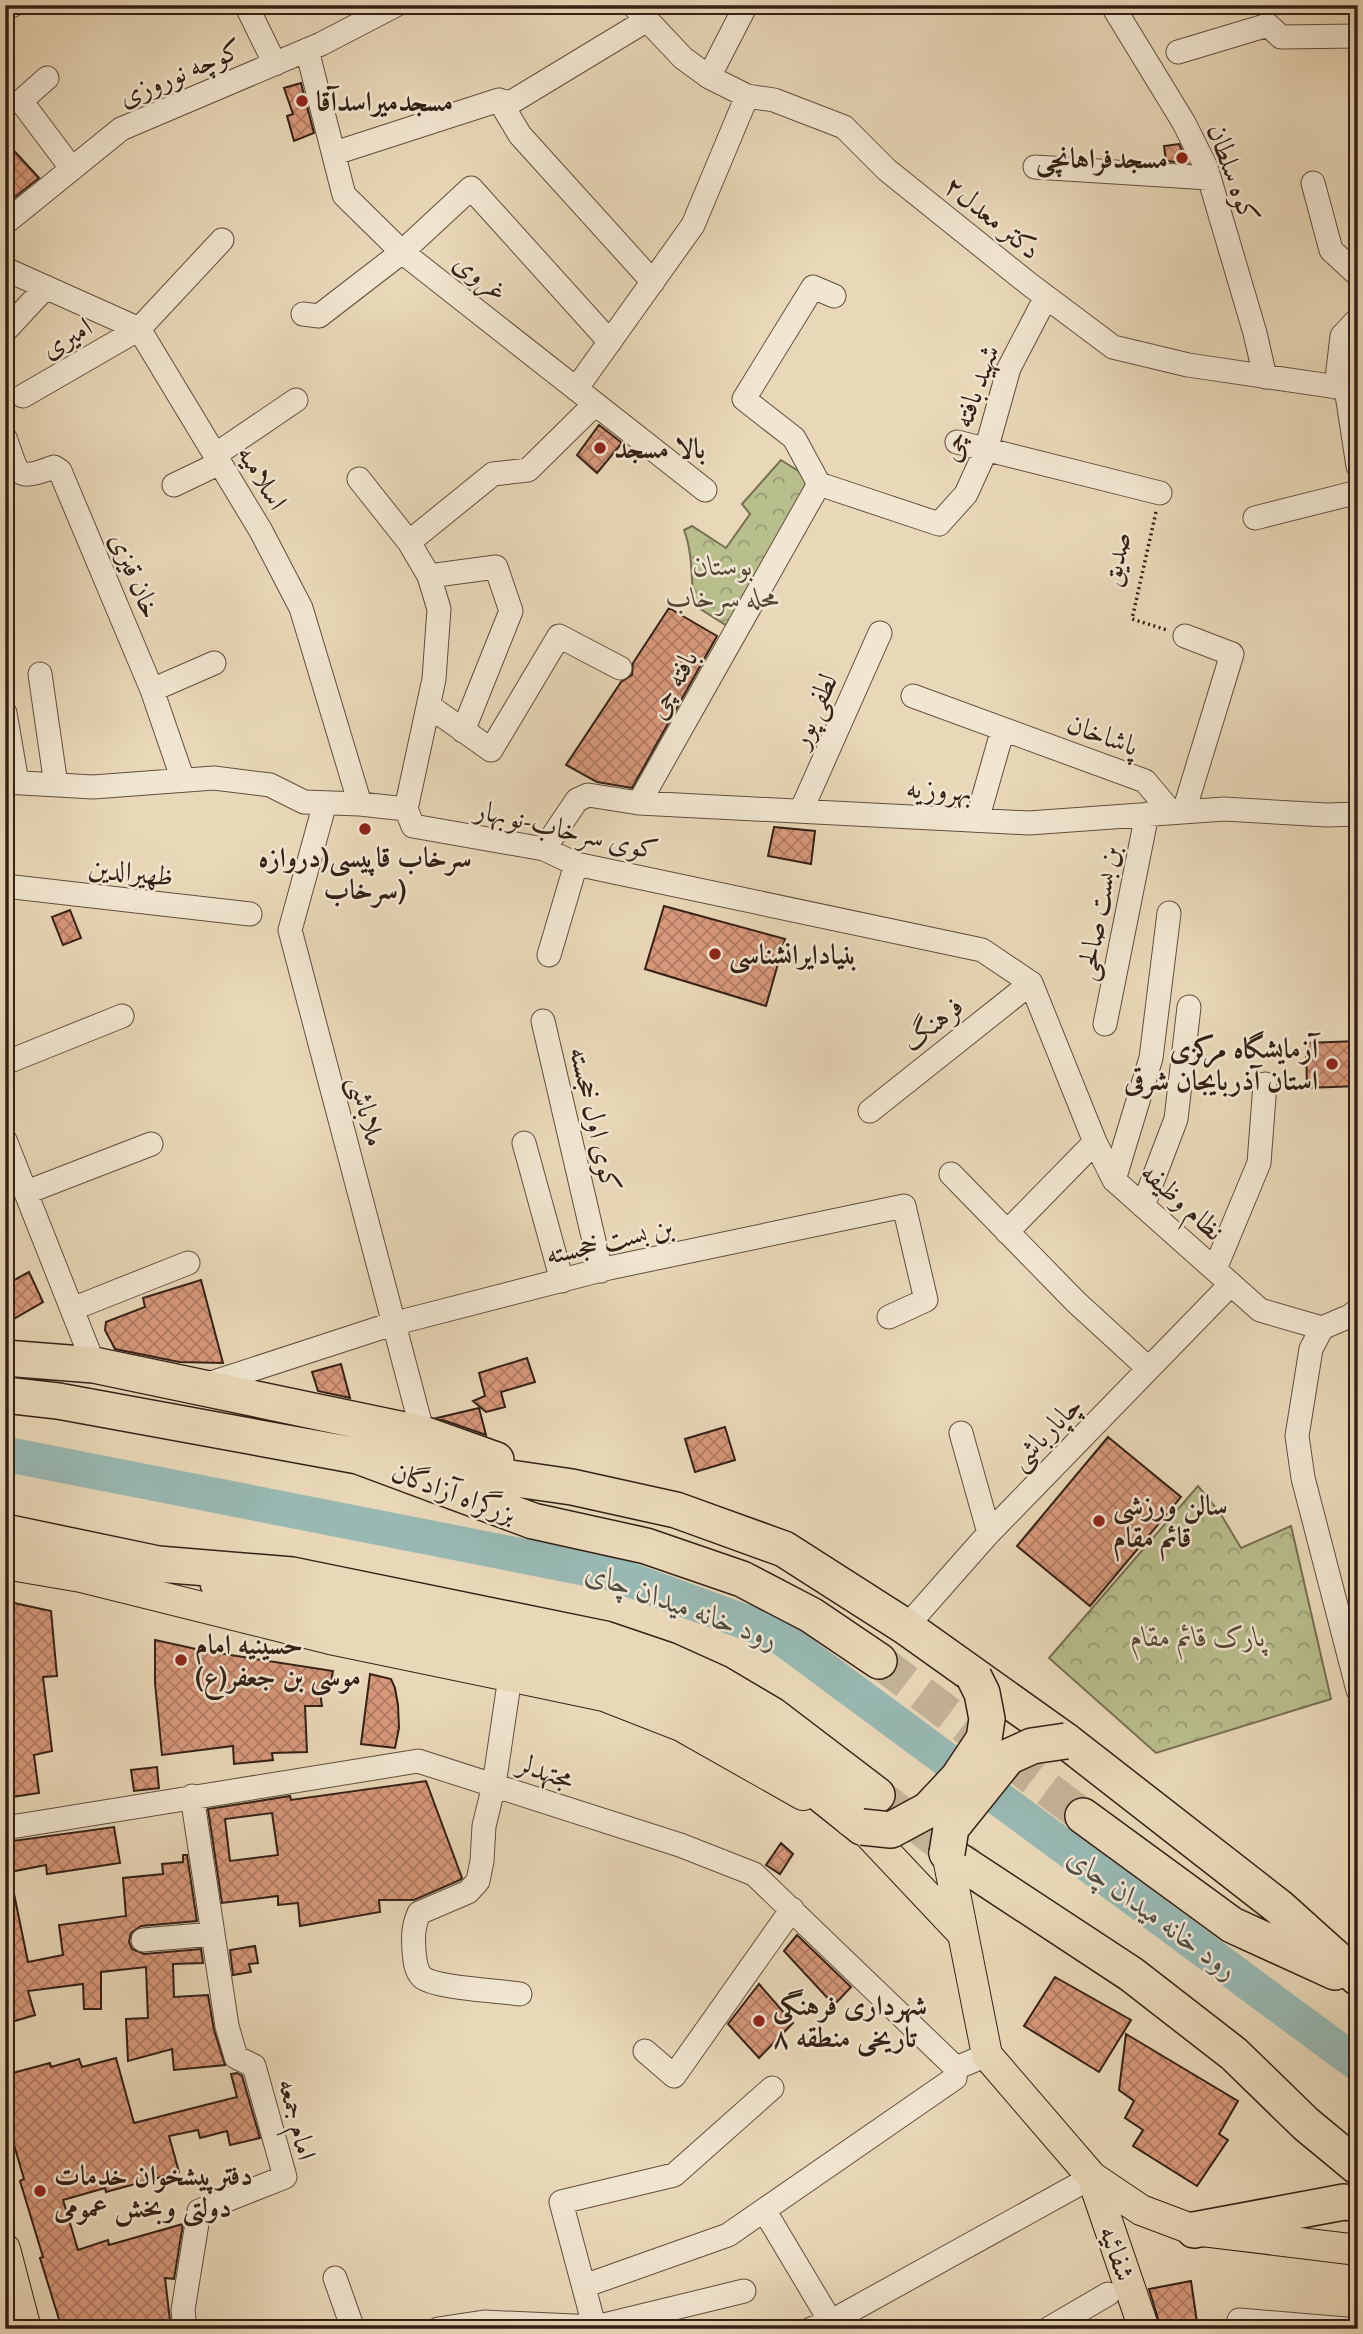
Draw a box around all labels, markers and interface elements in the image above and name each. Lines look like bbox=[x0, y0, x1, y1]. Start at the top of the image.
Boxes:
street label: کوچه نوروزی bbox=[113, 30, 248, 116]
place label: مسجدمیراسدآقا bbox=[316, 83, 453, 119]
marker: مسجدمیراسدآقا bbox=[294, 93, 310, 109]
street label: کوه سلطان bbox=[1199, 118, 1269, 228]
place label: مسجدفراهانچی bbox=[1036, 140, 1168, 178]
marker: مسجدفراهانچی bbox=[1174, 150, 1190, 166]
street label: دکتر معدل۲ bbox=[937, 167, 1049, 267]
street label: غروی bbox=[445, 244, 515, 310]
street label: امیری bbox=[34, 308, 98, 366]
street label: شهید بافته چی bbox=[931, 340, 1008, 467]
place label: بالا مسجد bbox=[614, 430, 705, 466]
street label: اسلامیه bbox=[230, 438, 296, 516]
marker: بالا مسجد bbox=[592, 440, 608, 456]
street label: خان قیزی bbox=[102, 527, 170, 623]
street label: صدیق bbox=[1092, 528, 1138, 590]
park label: بوستان محله سرخاب bbox=[666, 547, 780, 616]
street label: بافته چی bbox=[638, 643, 706, 725]
street label: لطفی پور bbox=[780, 667, 848, 757]
street label: پاشاخان bbox=[1061, 705, 1145, 767]
street label: بهروزیه bbox=[905, 769, 973, 810]
street label: کوی سرخاب-نوبهار bbox=[469, 790, 662, 869]
marker: سرخاب قاپیسی(دروازه سرخاب) bbox=[357, 821, 373, 837]
place label: سرخاب قاپیسی(دروازه سرخاب) bbox=[258, 839, 472, 908]
street label: بن بست صالحی bbox=[1066, 842, 1130, 984]
street label: ظهیرالدین bbox=[86, 848, 176, 894]
place label: بنیادایرانشناسی bbox=[729, 936, 857, 974]
marker: بنیادایرانشناسی bbox=[707, 946, 723, 962]
street label: فرهنگ bbox=[894, 988, 970, 1058]
place label: آزمایشگاه مرکزی استان آذربایجان شرقی bbox=[1123, 1030, 1321, 1099]
street label: کوی اول خجسته bbox=[562, 1043, 630, 1195]
marker: آزمایشگاه مرکزی استان آذربایجان شرقی bbox=[1324, 1056, 1340, 1072]
street label: ملاباشی bbox=[339, 1072, 395, 1151]
street label: نظام وظیفه bbox=[1129, 1154, 1232, 1253]
street label: بن بست خجسته bbox=[542, 1208, 676, 1272]
street label: چاپارباشی bbox=[1001, 1387, 1092, 1479]
street label: بزرگراه آزادگان bbox=[387, 1453, 521, 1531]
place label: سالن ورزشی قائم مقام bbox=[1113, 1487, 1228, 1562]
marker: سالن ورزشی قائم مقام bbox=[1091, 1513, 1107, 1529]
water label: رود خانه میدان چای bbox=[580, 1552, 784, 1659]
park label: پارک قائم مقام bbox=[1130, 1618, 1268, 1661]
place label: حسینیه امام موسی بن جعفر(ع) bbox=[195, 1626, 361, 1700]
marker: حسینیه امام موسی بن جعفر(ع) bbox=[173, 1652, 189, 1668]
street label: مجتهدلر bbox=[510, 1744, 579, 1798]
water label: رود خانه میدان چای bbox=[1059, 1837, 1247, 1989]
place label: شهرداری فرهنگی تاریخی منطقه ۸ bbox=[773, 1987, 927, 2057]
marker: شهرداری فرهنگی تاریخی منطقه ۸ bbox=[751, 2013, 767, 2029]
street label: امام جمعه bbox=[264, 2074, 325, 2165]
place label: دفترپیشخوان خدمات دولتی وبخش عمومی bbox=[53, 2157, 253, 2227]
marker: دفترپیشخوان خدمات دولتی وبخش عمومی bbox=[32, 2183, 48, 2199]
street label: شفائیه bbox=[1092, 2220, 1144, 2286]

